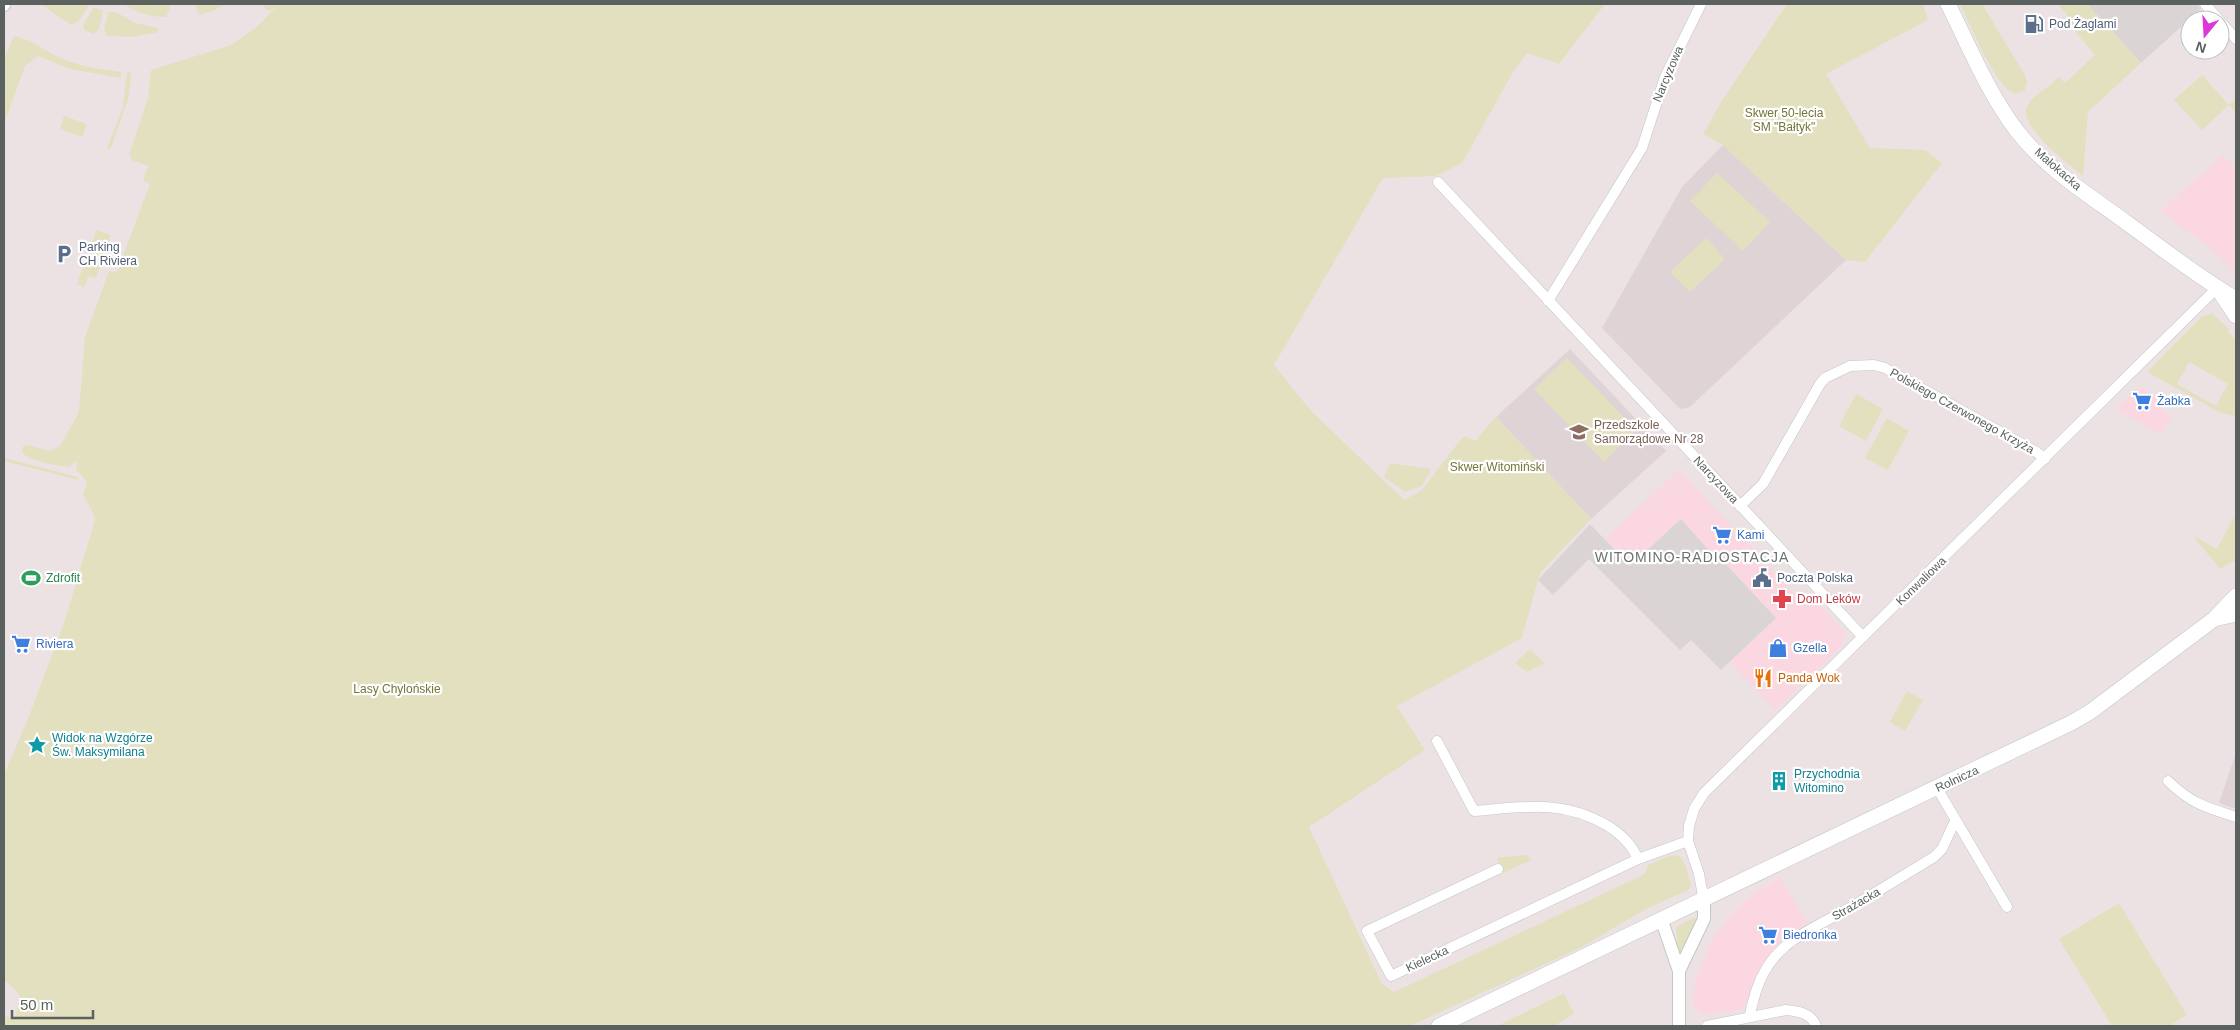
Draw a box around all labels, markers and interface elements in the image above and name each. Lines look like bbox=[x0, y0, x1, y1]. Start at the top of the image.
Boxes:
north arrow bbox=[2180, 10, 2230, 60]
fuel station icon: Pod Żaglami bbox=[2023, 13, 2045, 35]
place label: Pod Żaglami bbox=[2049, 17, 2116, 31]
text: N bbox=[2194, 38, 2208, 57]
street label: Narcyzowa bbox=[1650, 44, 1686, 104]
park label: Skwer 50-lecia SM "Bałtyk" bbox=[1745, 106, 1824, 134]
street label: Małokacka bbox=[2032, 145, 2084, 193]
place label: Parking CH Riviera bbox=[79, 240, 137, 268]
parking icon: Parking CH Riviera bbox=[53, 243, 75, 265]
street label: Polskiego Czerwonego Krzyża bbox=[1887, 365, 2037, 457]
supermarket icon: Żabka bbox=[2131, 390, 2153, 412]
place label: Żabka bbox=[2157, 394, 2191, 408]
place label: Przedszkole Samorządowe Nr 28 bbox=[1594, 418, 1704, 446]
school or university icon: Przedszkole Samorządowe Nr 28 bbox=[1568, 421, 1590, 443]
street label: Narcyzowa bbox=[1691, 454, 1742, 507]
park label: Skwer Witomiński bbox=[1450, 460, 1544, 474]
supermarket icon: Kami bbox=[1711, 524, 1733, 546]
place label: Kami bbox=[1737, 528, 1764, 542]
district label: WITOMINO-RADIOSTACJA bbox=[1595, 549, 1789, 565]
street label: Konwaliowa bbox=[1893, 553, 1949, 608]
sports icon: Zdrofit bbox=[20, 567, 42, 589]
public building icon: Poczta Polska bbox=[1751, 567, 1773, 589]
place label: Zdrofit bbox=[46, 571, 81, 585]
place label: Poczta Polska bbox=[1777, 571, 1853, 585]
pharmacy icon: Dom Leków bbox=[1771, 588, 1793, 610]
place label: Dom Leków bbox=[1797, 592, 1861, 606]
supermarket icon: Riviera bbox=[10, 633, 32, 655]
place label: Riviera bbox=[36, 637, 74, 651]
shop icon: Gzella bbox=[1767, 637, 1789, 659]
place label: Gzella bbox=[1793, 641, 1827, 655]
restaurant icon: Panda Wok bbox=[1752, 667, 1774, 689]
place label: Panda Wok bbox=[1778, 671, 1841, 685]
park label: Lasy Chylońskie bbox=[353, 682, 441, 696]
place label: Widok na Wzgórze Św. Maksymilana bbox=[52, 731, 153, 759]
place icon: Widok na Wzgórze Św. Maksymilana bbox=[26, 734, 48, 756]
street label: Rolnicza bbox=[1933, 763, 1981, 795]
place label: Przychodnia Witomino bbox=[1794, 767, 1860, 795]
building icon: Przychodnia Witomino bbox=[1768, 770, 1790, 792]
street label: Strażacka bbox=[1829, 884, 1883, 923]
supermarket icon: Biedronka bbox=[1757, 924, 1779, 946]
place label: Biedronka bbox=[1783, 928, 1837, 942]
street label: Kielecka bbox=[1403, 943, 1451, 975]
scale bar bbox=[12, 988, 94, 1020]
text: 50 m bbox=[20, 996, 53, 1013]

